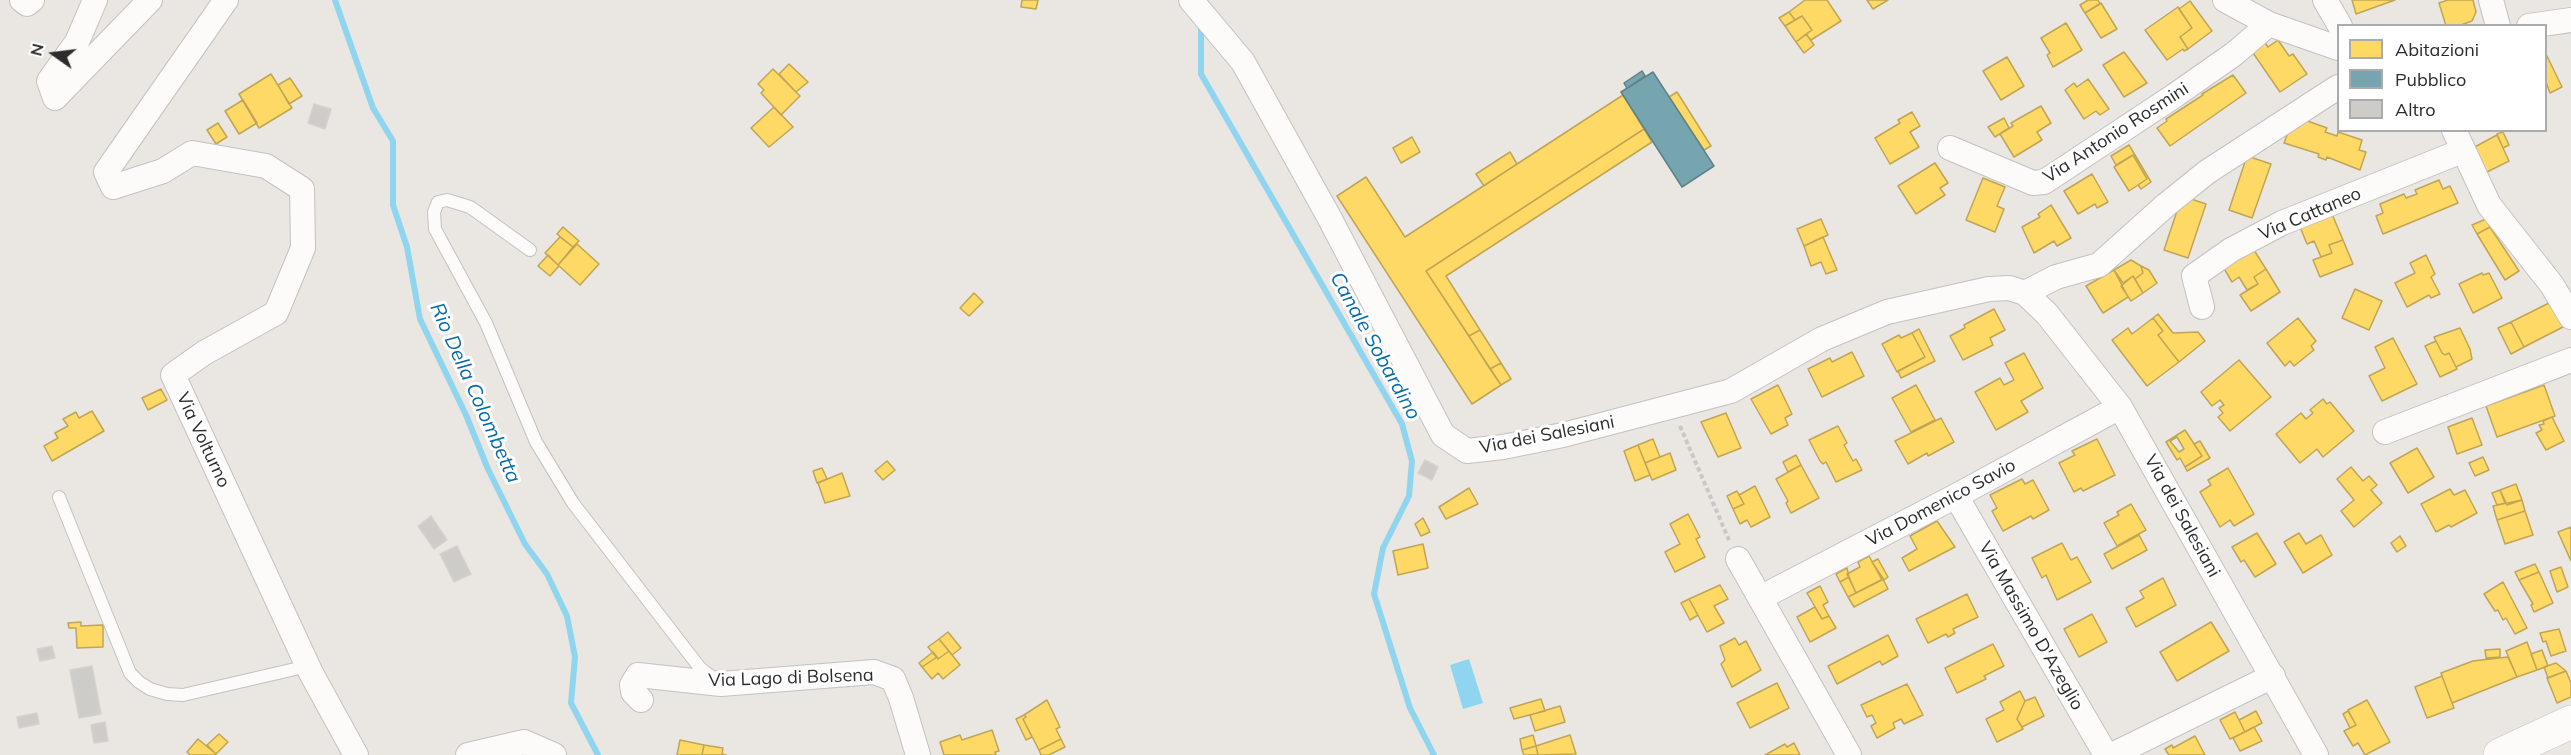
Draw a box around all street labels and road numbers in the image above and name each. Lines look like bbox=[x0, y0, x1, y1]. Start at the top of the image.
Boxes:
street label: Via Antonio Rosmini bbox=[2039, 78, 2193, 188]
street label: Via Cattaneo bbox=[2256, 183, 2364, 245]
street label: Via Volturno bbox=[172, 389, 234, 491]
street label: Via dei Salesiani bbox=[1478, 411, 1616, 459]
street label: Via dei Salesiani bbox=[2139, 451, 2225, 581]
street label: Via Domenico Savio bbox=[1863, 454, 2019, 552]
street label: Via Massimo D'Azeglio bbox=[1974, 538, 2088, 714]
street label: Via Lago di Bolsena bbox=[708, 664, 874, 692]

